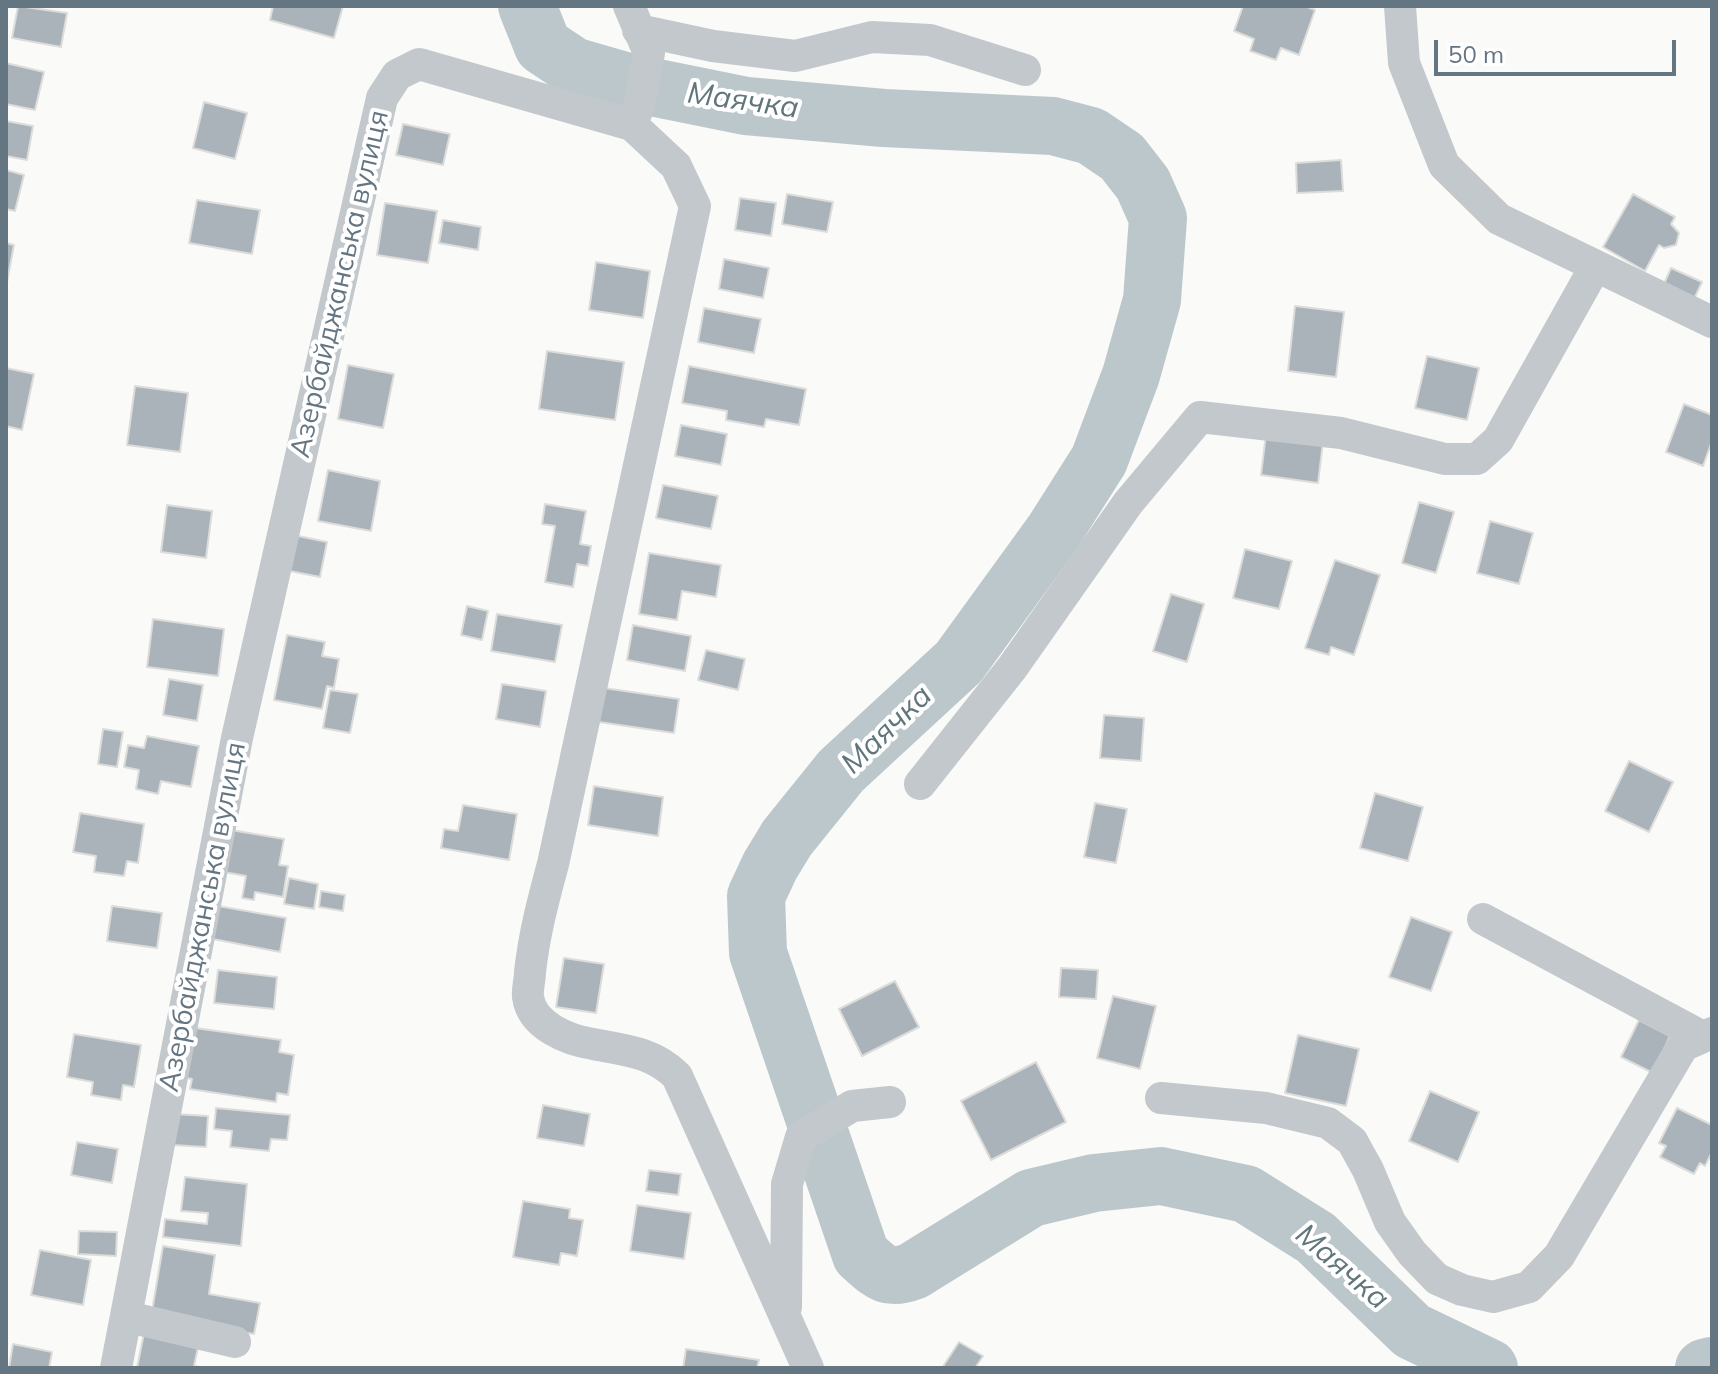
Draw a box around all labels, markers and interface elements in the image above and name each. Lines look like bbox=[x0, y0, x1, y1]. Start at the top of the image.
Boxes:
scale bar bbox=[1438, 24, 1680, 74]
text: 50 m bbox=[1448, 39, 1504, 69]
water label: Маячка bbox=[685, 75, 801, 127]
street label: Азербайджанська вулиця bbox=[284, 107, 396, 461]
water label: Маячка bbox=[834, 678, 940, 782]
street label: Азербайджанська вулиця bbox=[153, 739, 253, 1095]
water label: Маячка bbox=[1288, 1217, 1396, 1317]

